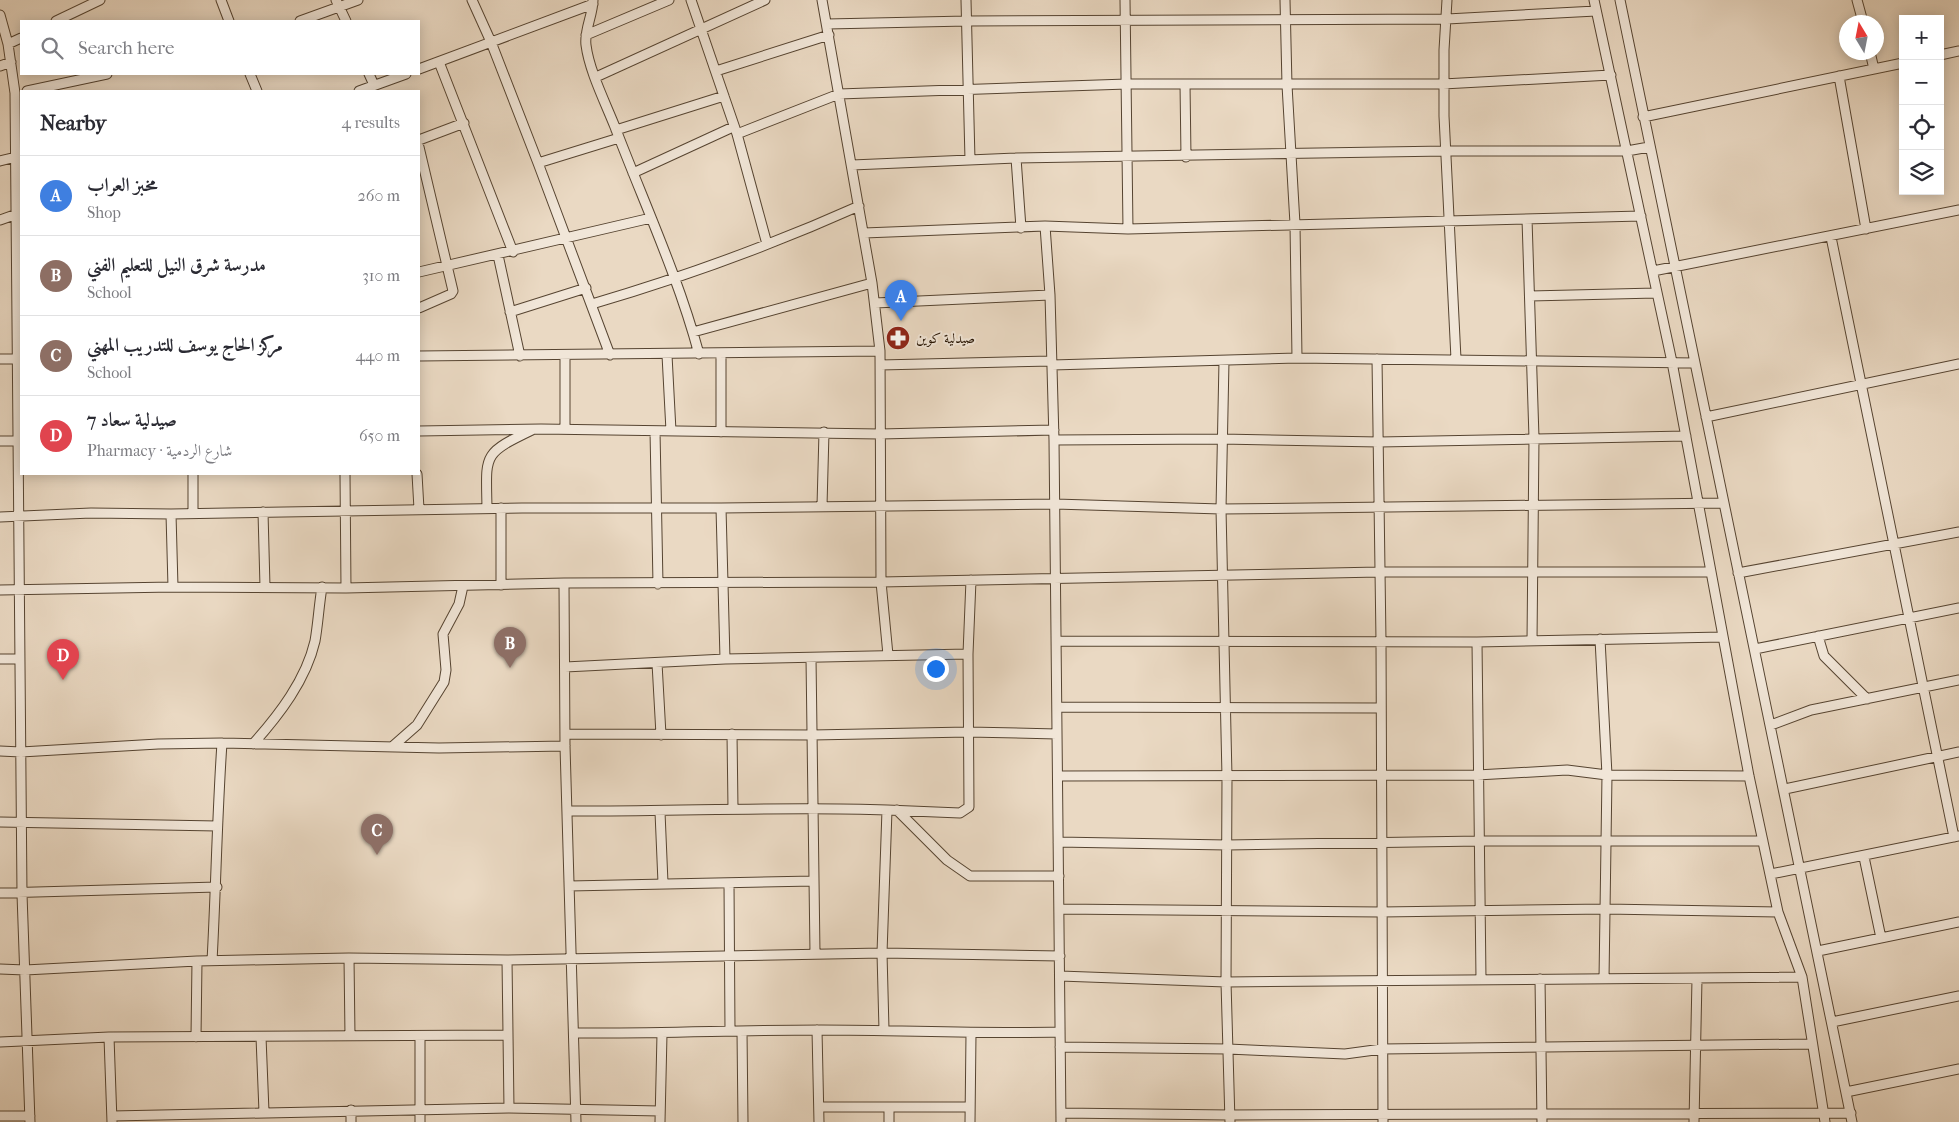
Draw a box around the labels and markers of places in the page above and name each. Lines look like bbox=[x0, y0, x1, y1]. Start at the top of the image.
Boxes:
pin: A bbox=[885, 280, 917, 321]
pharmacy icon: صيدلية كوين bbox=[885, 325, 911, 351]
place label: صيدلية كوين bbox=[916, 330, 975, 347]
pin: B bbox=[494, 627, 526, 668]
pin: D bbox=[47, 639, 79, 680]
pin: C bbox=[361, 814, 393, 855]

